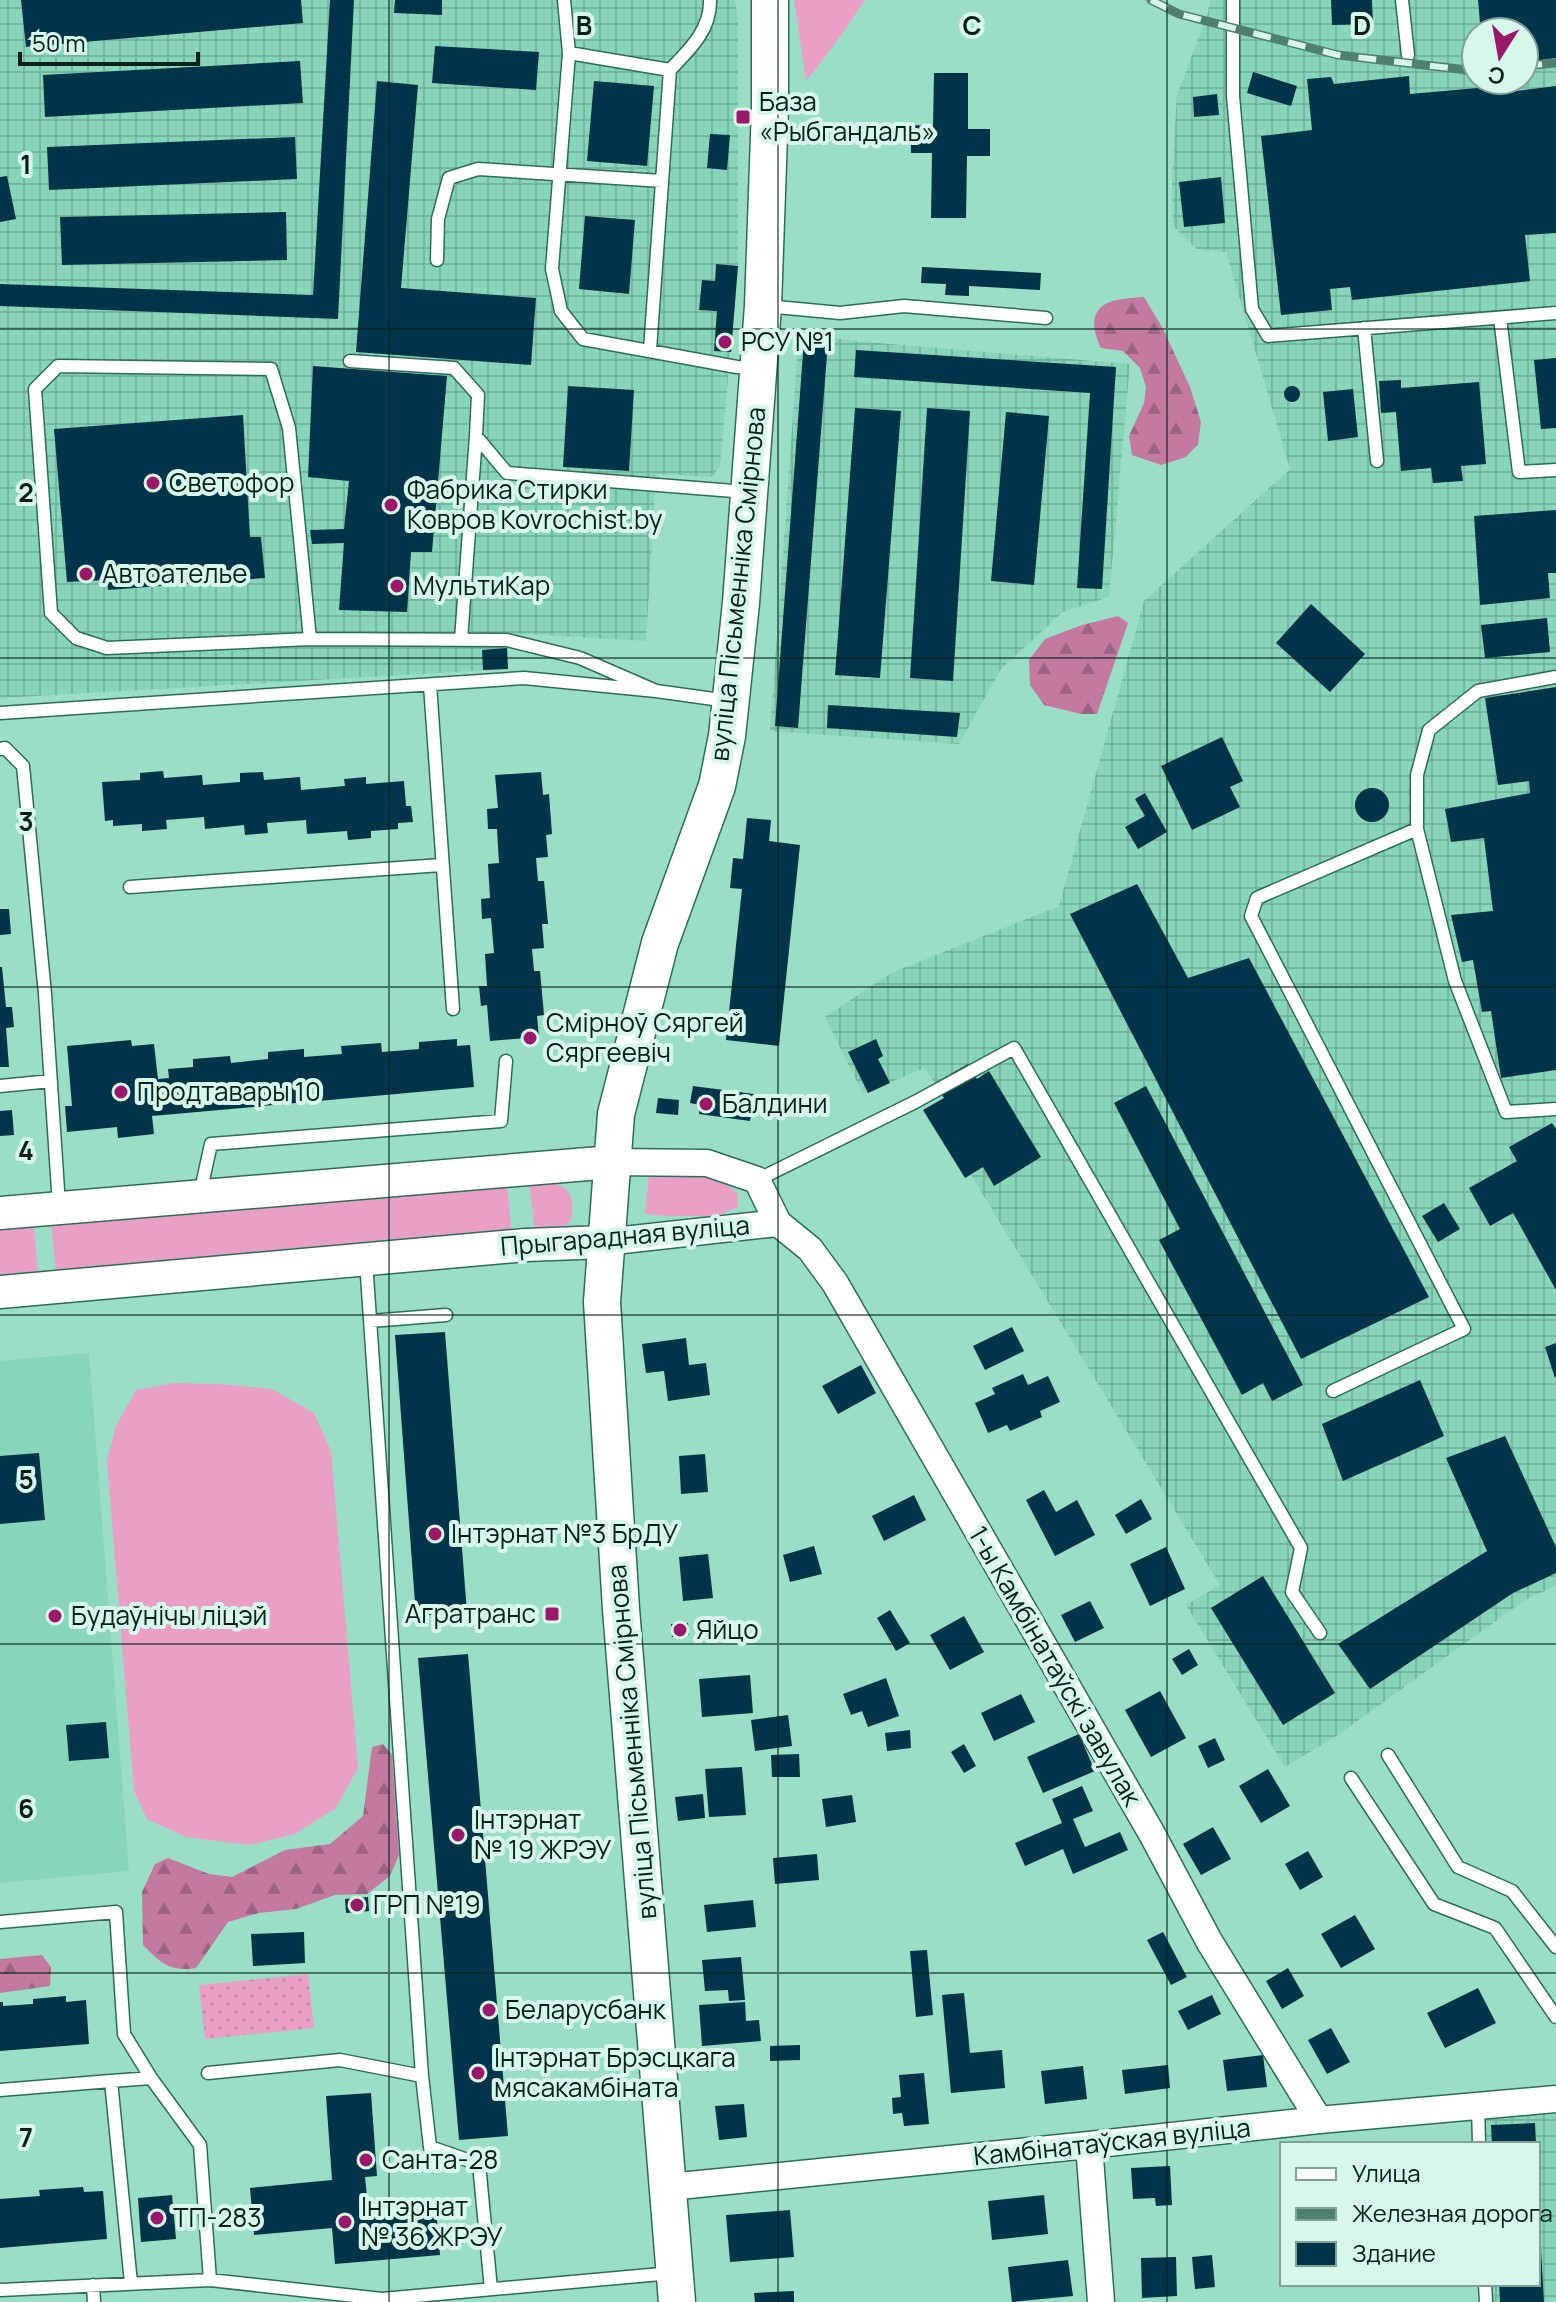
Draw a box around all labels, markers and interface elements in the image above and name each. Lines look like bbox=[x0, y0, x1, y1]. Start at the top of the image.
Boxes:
text: B bbox=[576, 7, 592, 43]
text: C bbox=[962, 7, 982, 43]
text: D bbox=[1353, 7, 1371, 43]
scale bar bbox=[20, 16, 198, 66]
north arrow bbox=[1460, 16, 1540, 96]
text: 50 m bbox=[32, 26, 86, 59]
text: С bbox=[1485, 59, 1507, 92]
place label: База «Рыбгандаль» bbox=[759, 83, 935, 149]
marker: База «Рыбгандаль» bbox=[734, 108, 752, 126]
text: 1 bbox=[20, 146, 32, 182]
place label: РСУ №1 bbox=[741, 323, 834, 359]
marker: РСУ №1 bbox=[716, 333, 734, 351]
street label: вуліца Пісьменніка Смірнова bbox=[701, 405, 774, 763]
place label: Светофор bbox=[169, 464, 294, 500]
place label: Фабрика Стирки Ковров Kovrochist.by bbox=[407, 471, 663, 537]
text: 2 bbox=[18, 474, 34, 510]
marker: Светофор bbox=[144, 474, 162, 492]
marker: Фабрика Стирки Ковров Kovrochist.by bbox=[382, 496, 400, 514]
place label: Автоателье bbox=[102, 555, 248, 591]
marker: Автоателье bbox=[77, 565, 95, 583]
place label: МультиКар bbox=[413, 567, 550, 603]
marker: МультиКар bbox=[388, 577, 406, 595]
text: 3 bbox=[18, 803, 34, 839]
place label: Смірноў Сяргей Сяргеевіч bbox=[546, 1004, 744, 1070]
marker: Смірноў Сяргей Сяргеевіч bbox=[521, 1029, 539, 1047]
place label: Продтавары 10 bbox=[137, 1073, 321, 1109]
marker: Продтавары 10 bbox=[112, 1083, 130, 1101]
place label: Балдини bbox=[722, 1085, 828, 1121]
marker: Балдини bbox=[697, 1095, 715, 1113]
text: 4 bbox=[18, 1132, 34, 1168]
street label: Прыгарадная вуліца bbox=[499, 1206, 751, 1264]
text: 5 bbox=[18, 1461, 34, 1497]
place label: Інтэрнат №3 БрДУ bbox=[451, 1515, 678, 1551]
street label: 1-ы Камбінатаўскі завулак bbox=[961, 1519, 1151, 1813]
marker: Інтэрнат №3 БрДУ bbox=[426, 1525, 444, 1543]
street label: вуліца Пісьменніка Смірнова bbox=[598, 1563, 664, 1921]
place label: Агратранс bbox=[405, 1595, 536, 1631]
place label: Будаўнічы ліцэй bbox=[71, 1597, 267, 1633]
marker: Агратранс bbox=[543, 1605, 561, 1623]
marker: Будаўнічы ліцэй bbox=[46, 1607, 64, 1625]
place label: Яйцо bbox=[696, 1611, 759, 1647]
marker: Яйцо bbox=[671, 1621, 689, 1639]
text: 6 bbox=[18, 1790, 34, 1826]
place label: Інтэрнат № 19 ЖРЭУ bbox=[474, 1801, 611, 1867]
marker: Інтэрнат № 19 ЖРЭУ bbox=[449, 1826, 467, 1844]
place label: ГРП №19 bbox=[373, 1886, 481, 1922]
marker: ГРП №19 bbox=[348, 1896, 366, 1914]
place label: Беларусбанк bbox=[505, 1991, 667, 2027]
marker: Беларусбанк bbox=[480, 2001, 498, 2019]
place label: Інтэрнат Брэсцкага мясакамбіната bbox=[494, 2039, 736, 2105]
marker: Інтэрнат Брэсцкага мясакамбіната bbox=[469, 2064, 487, 2082]
street label: Камбінатаўская вуліца bbox=[972, 2109, 1252, 2173]
text: 7 bbox=[19, 2119, 33, 2155]
place label: Санта-28 bbox=[382, 2141, 498, 2177]
legend bbox=[1280, 2142, 1540, 2286]
marker: Санта-28 bbox=[357, 2151, 375, 2169]
text: Улица bbox=[1352, 2156, 1421, 2189]
place label: Інтэрнат № 36 ЖРЭУ bbox=[361, 2188, 503, 2254]
text: Железная дорога bbox=[1352, 2196, 1553, 2229]
place label: ТП-283 bbox=[173, 2199, 262, 2235]
marker: ТП-283 bbox=[148, 2209, 166, 2227]
marker: Інтэрнат № 36 ЖРЭУ bbox=[336, 2213, 354, 2231]
text: Здание bbox=[1352, 2236, 1436, 2269]

